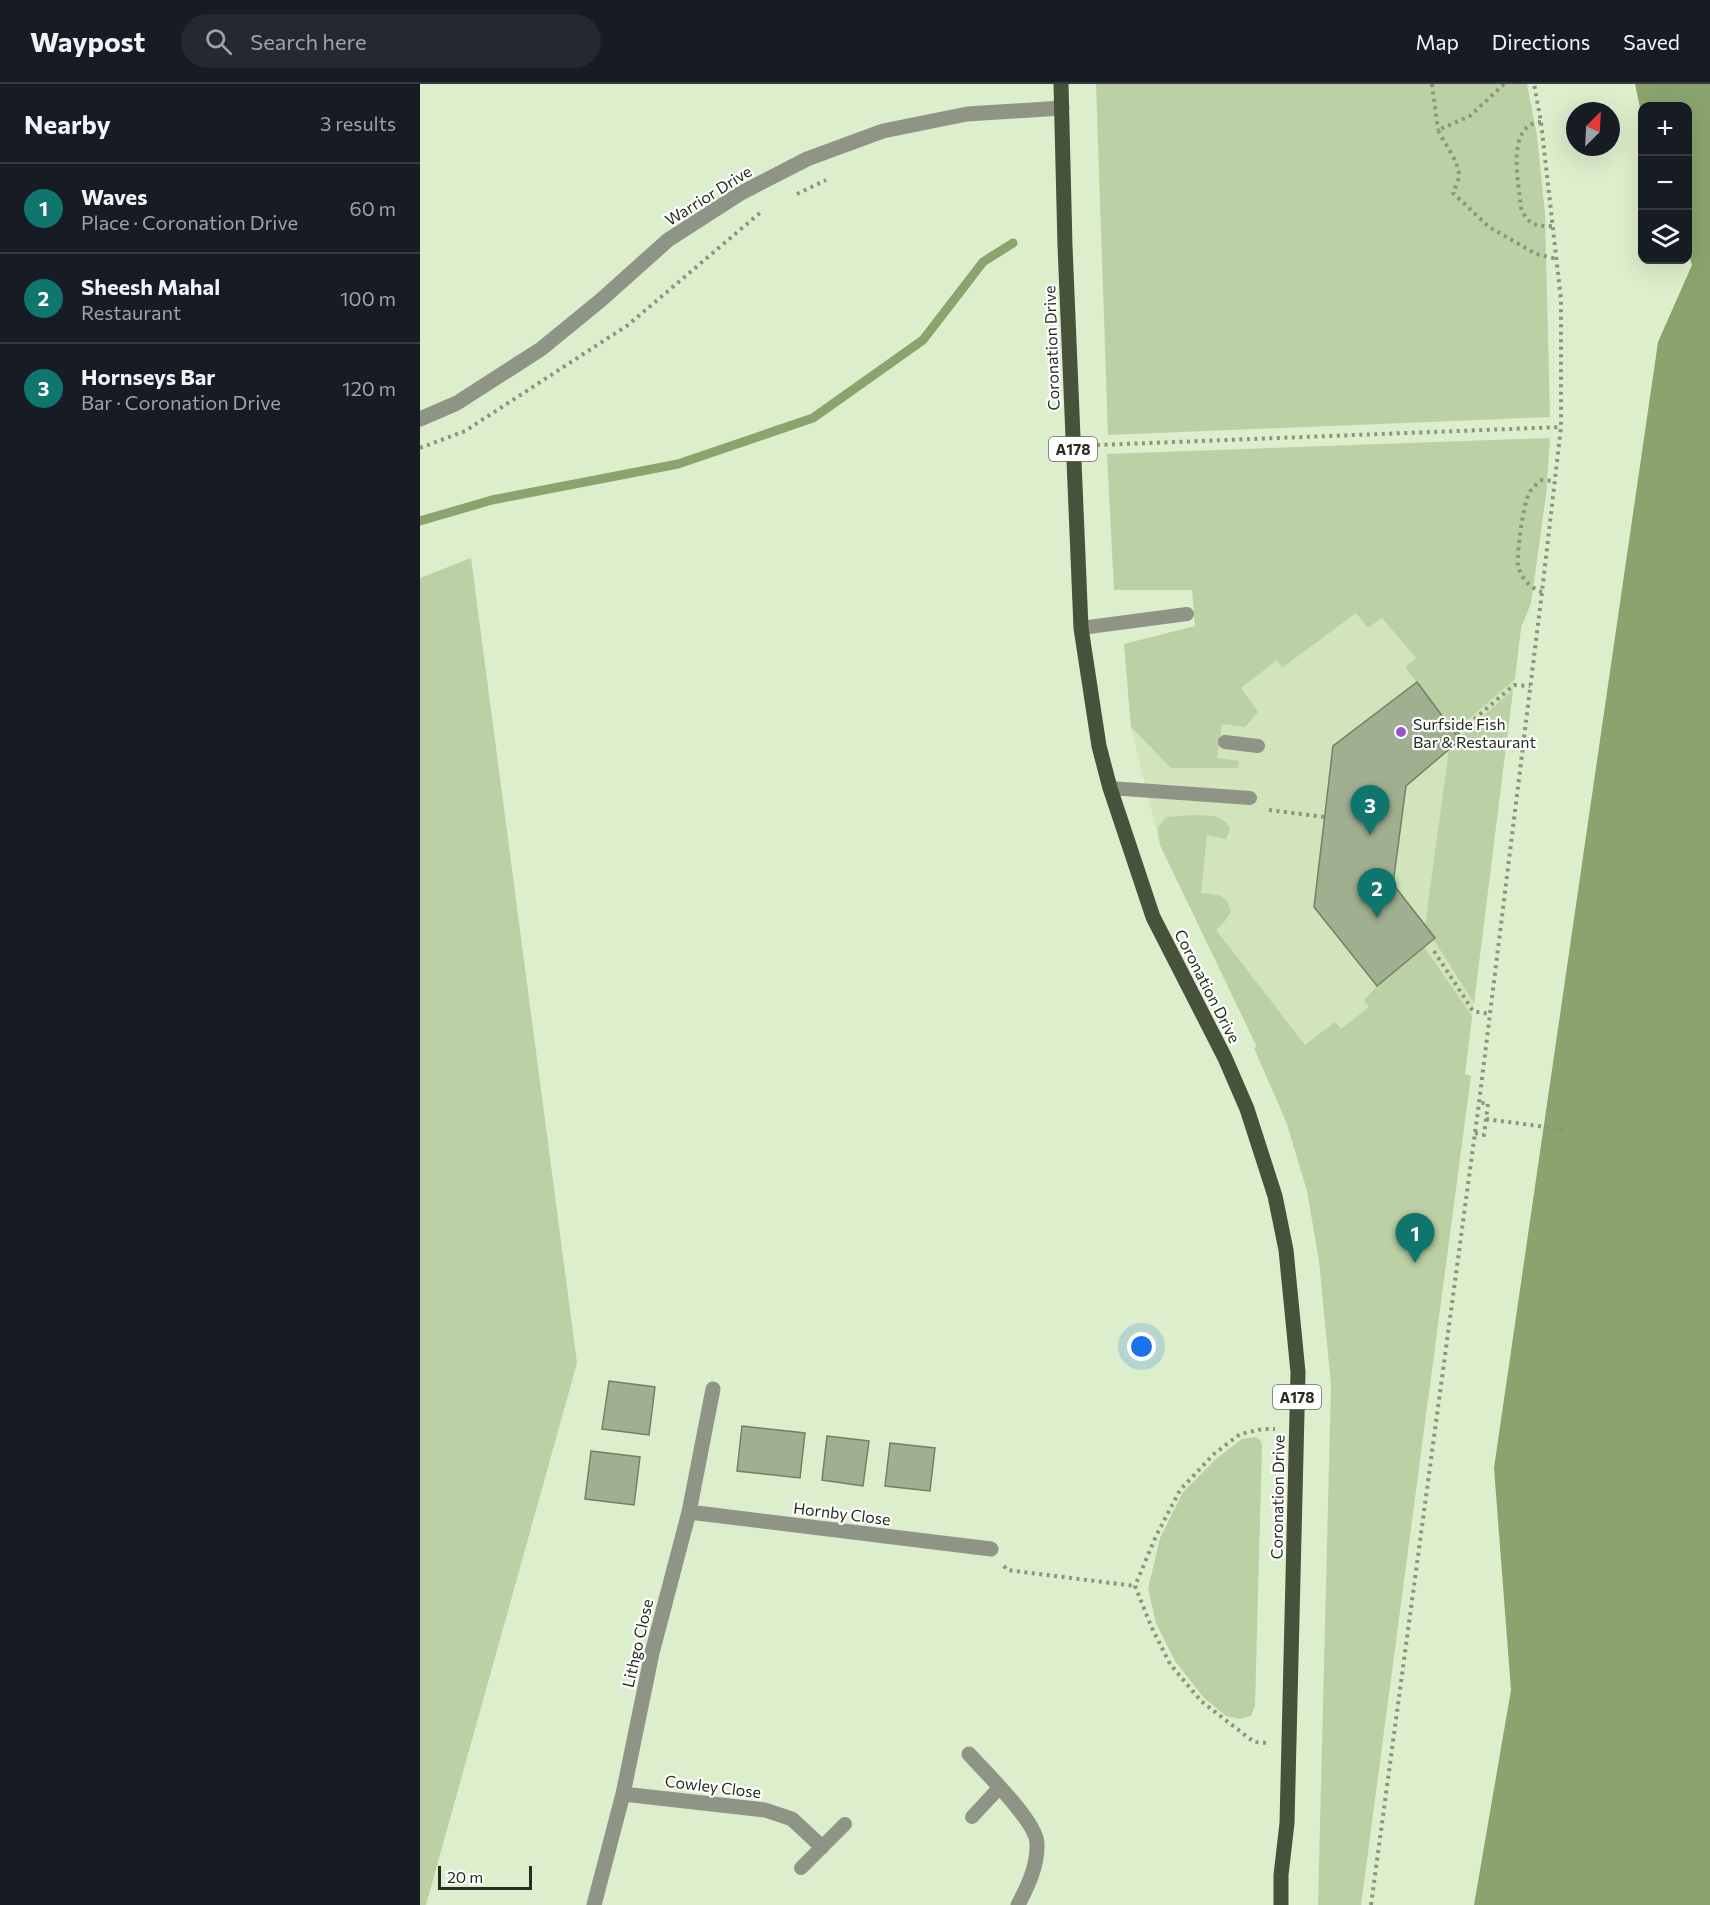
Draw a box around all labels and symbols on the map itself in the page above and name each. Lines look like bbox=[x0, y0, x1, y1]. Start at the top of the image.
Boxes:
north arrow bbox=[1566, 102, 1620, 156]
street label: Warrior Drive bbox=[661, 161, 755, 229]
street label: Coronation Drive bbox=[1039, 285, 1063, 411]
road number: A178 bbox=[1049, 437, 1097, 461]
place label: Surfside Fish Bar & Restaurant bbox=[1413, 714, 1536, 751]
marker: Surfside Fish Bar & Restaurant bbox=[1394, 725, 1408, 739]
pin: 3 bbox=[1350, 786, 1390, 835]
pin: 2 bbox=[1358, 868, 1396, 918]
street label: Coronation Drive bbox=[1171, 926, 1245, 1046]
pin: 1 bbox=[1396, 1214, 1434, 1263]
your location bbox=[1127, 1332, 1156, 1361]
road number: A178 bbox=[1273, 1385, 1321, 1409]
street label: Coronation Drive bbox=[1266, 1434, 1288, 1560]
street label: Hornby Close bbox=[792, 1498, 892, 1528]
street label: Lithgo Close bbox=[618, 1597, 656, 1689]
street label: Cowley Close bbox=[664, 1771, 762, 1801]
scale bar bbox=[438, 1863, 532, 1890]

